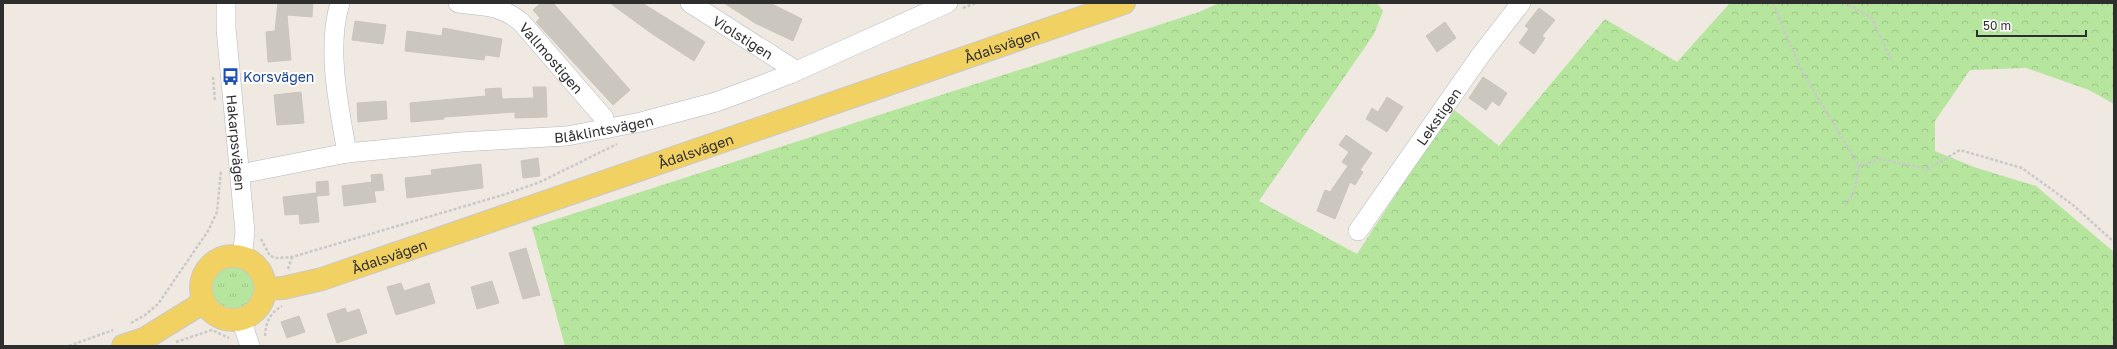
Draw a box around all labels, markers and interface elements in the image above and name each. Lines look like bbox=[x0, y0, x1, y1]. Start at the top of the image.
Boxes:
street label: Violstigen bbox=[710, 11, 776, 62]
scale bar bbox=[1977, 12, 2086, 38]
street label: Vallmostigen bbox=[516, 18, 587, 96]
text: 50 m bbox=[1983, 18, 2011, 33]
street label: Ådalsvägen bbox=[962, 24, 1042, 66]
bus stop icon: Korsvägen bbox=[220, 66, 240, 86]
place label: Korsvägen bbox=[243, 68, 314, 85]
street label: Lekstigen bbox=[1412, 84, 1464, 148]
street label: Hakarpsvägen bbox=[224, 94, 250, 191]
street label: Blåklintsvägen bbox=[554, 111, 655, 145]
street label: Ådalsvägen bbox=[656, 130, 735, 171]
street label: Ådalsvägen bbox=[349, 235, 429, 277]

